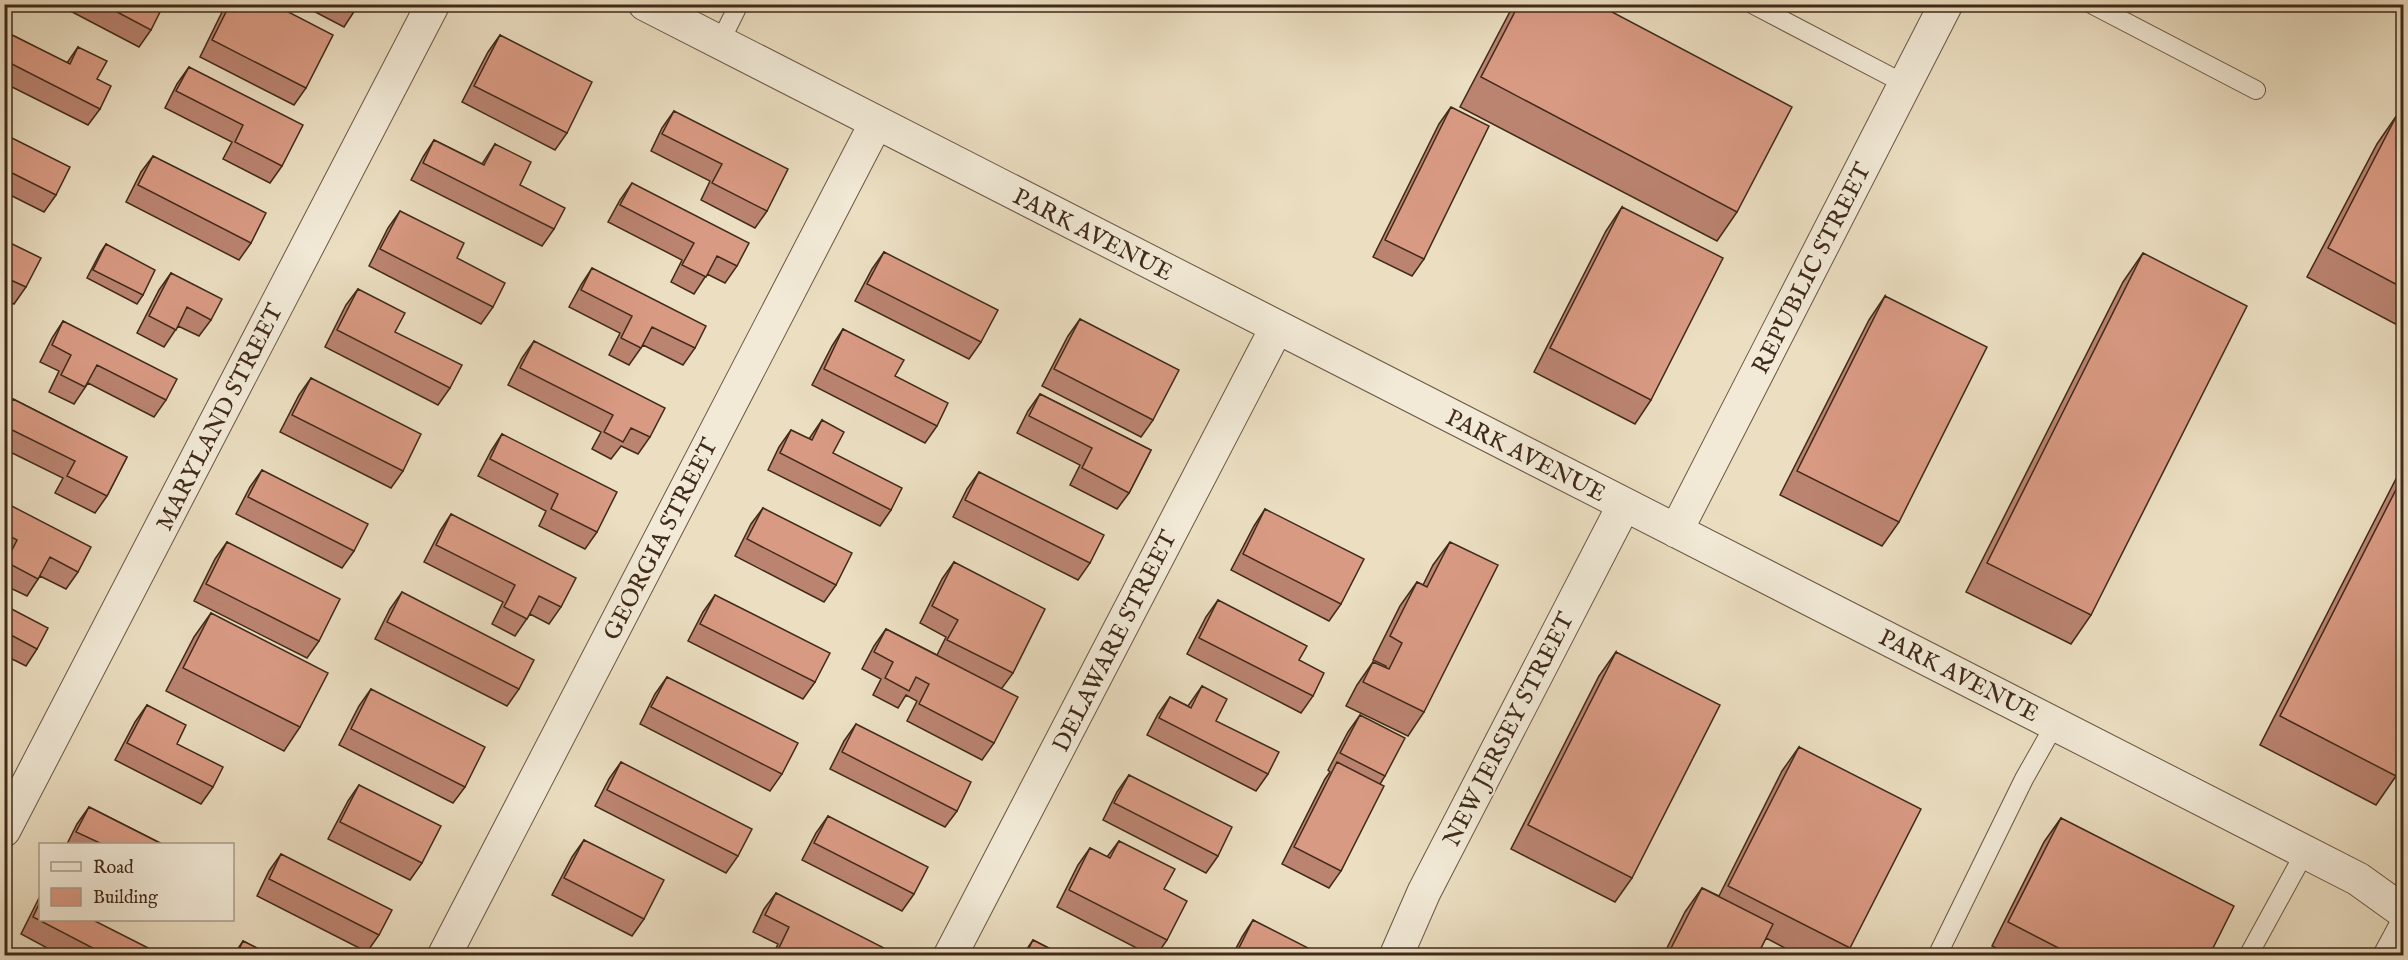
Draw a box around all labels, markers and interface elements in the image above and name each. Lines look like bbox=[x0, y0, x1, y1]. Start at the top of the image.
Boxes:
street label: REPUBLIC STREET bbox=[1746, 157, 1879, 380]
street label: PARK AVENUE bbox=[1007, 182, 1177, 289]
street label: MARYLAND STREET bbox=[150, 299, 291, 536]
street label: PARK AVENUE bbox=[1440, 403, 1610, 510]
street label: GEORGIA STREET bbox=[597, 433, 726, 646]
street label: DELAWARE STREET bbox=[1046, 525, 1185, 758]
street label: NEW JERSEY STREET bbox=[1437, 607, 1582, 852]
street label: PARK AVENUE bbox=[1873, 623, 2043, 730]
legend bbox=[39, 843, 234, 921]
text: Road bbox=[93, 857, 134, 880]
text: Building bbox=[93, 887, 158, 910]

